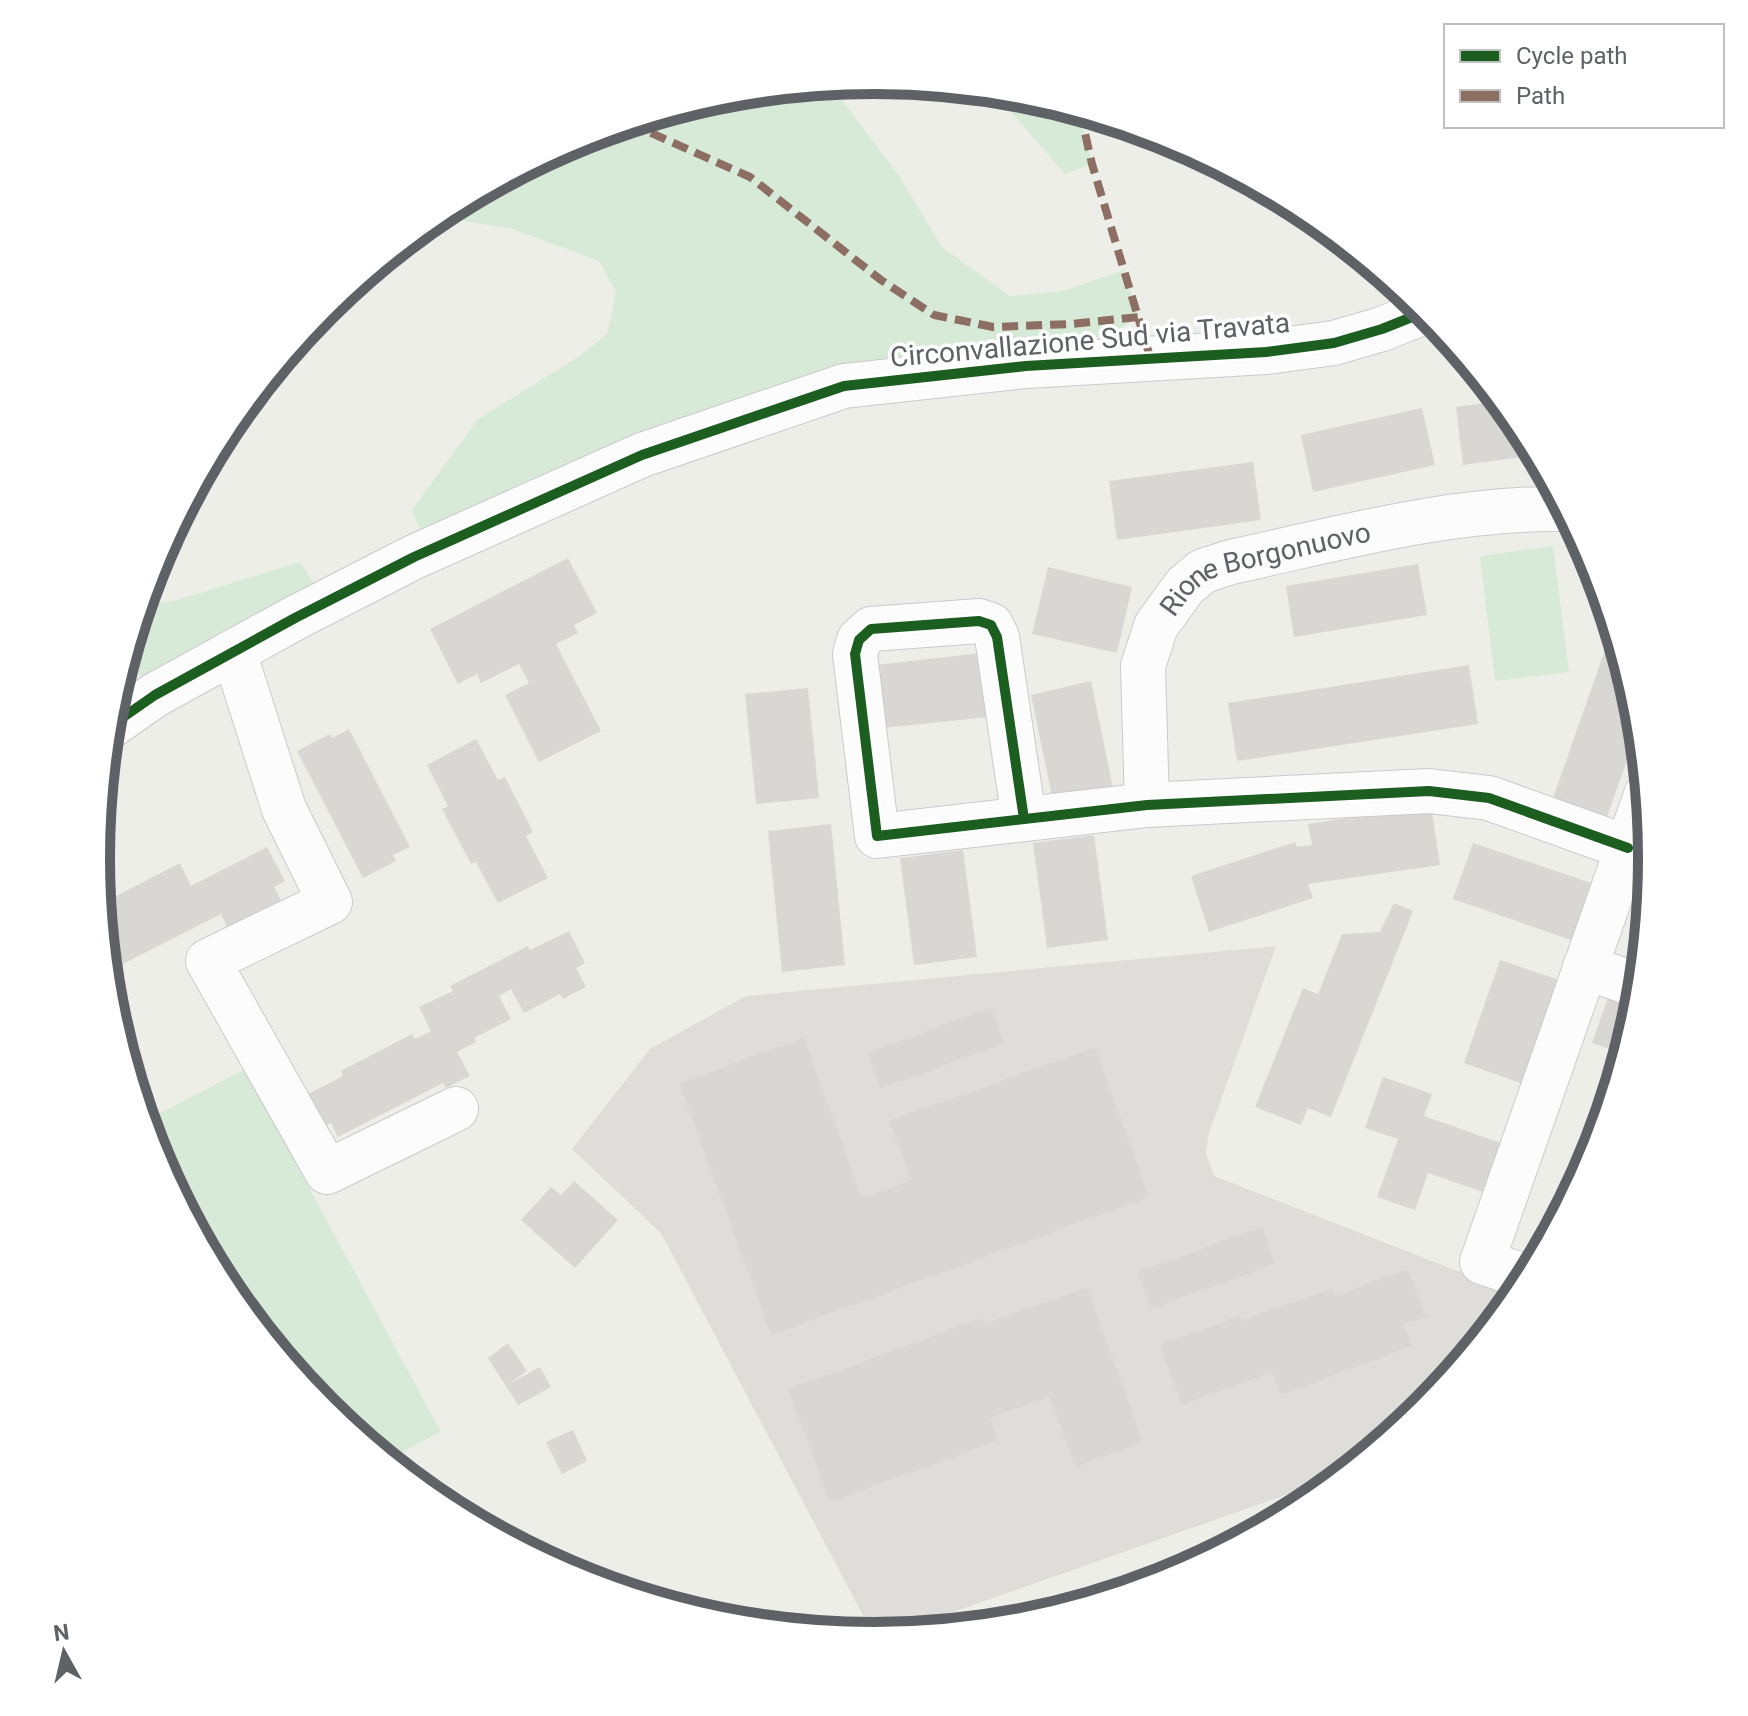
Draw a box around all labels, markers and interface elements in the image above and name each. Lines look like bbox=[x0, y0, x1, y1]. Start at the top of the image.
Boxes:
legend bbox=[1444, 24, 1724, 128]
text: Cycle path bbox=[1516, 42, 1628, 70]
text: Path bbox=[1516, 82, 1565, 110]
street label: Circonvallazione Sud via Travata bbox=[889, 306, 1291, 374]
street label: Rione Borgonuovo bbox=[1153, 515, 1373, 622]
north arrow bbox=[24, 1612, 104, 1692]
text: N bbox=[52, 1619, 71, 1646]

